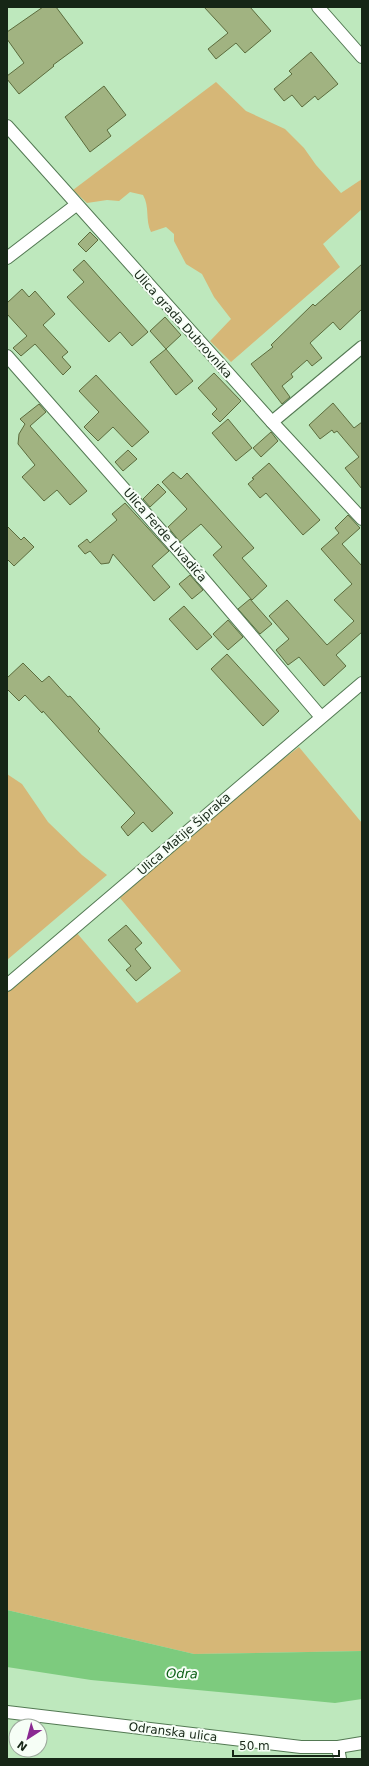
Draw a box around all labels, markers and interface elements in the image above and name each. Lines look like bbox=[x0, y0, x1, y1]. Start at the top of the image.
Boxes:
street label: Ulica grada Dubrovnika bbox=[131, 267, 235, 381]
street label: Ulica Ferde Livadića bbox=[120, 485, 210, 585]
street label: Ulica Matije Šipraka bbox=[134, 789, 233, 878]
water label: Odra bbox=[166, 1666, 198, 1681]
north arrow bbox=[8, 1718, 48, 1758]
street label: Odranska ulica bbox=[128, 1720, 218, 1744]
scale bar bbox=[233, 1732, 339, 1758]
text: N bbox=[15, 1738, 30, 1754]
text: 50 m bbox=[239, 1739, 270, 1753]

